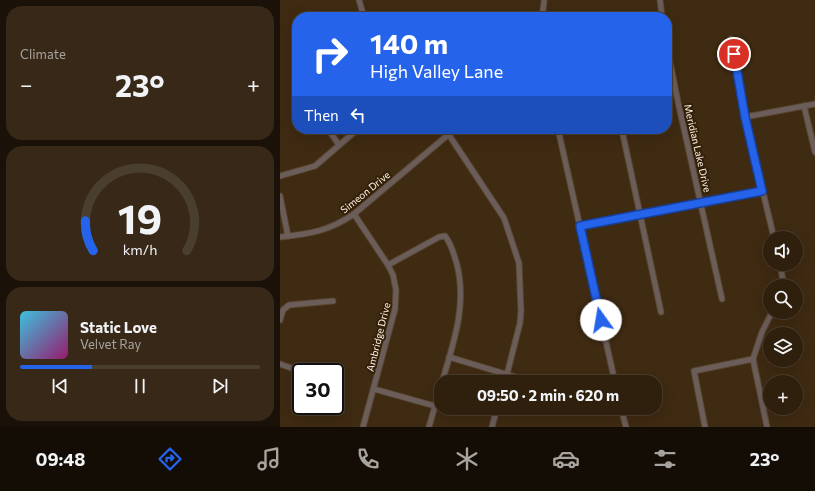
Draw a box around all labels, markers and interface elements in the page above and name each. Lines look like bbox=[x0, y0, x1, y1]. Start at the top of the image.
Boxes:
text: 140 m bbox=[370, 26, 448, 60]
icon: right bbox=[304, 28, 356, 80]
pin bbox=[717, 37, 751, 71]
icon: arrive bbox=[723, 43, 745, 65]
text: Climate bbox=[20, 46, 66, 62]
text: High Valley Lane bbox=[370, 60, 503, 82]
text: 23° bbox=[115, 66, 165, 103]
text: − bbox=[20, 71, 33, 98]
text: + bbox=[247, 71, 260, 98]
street label: Meridian Lake Drive bbox=[682, 103, 714, 193]
icon: left bbox=[347, 104, 369, 126]
text: Then bbox=[304, 106, 339, 124]
street label: Simeon Drive bbox=[338, 168, 392, 216]
text: 19 bbox=[118, 192, 162, 243]
map controls bbox=[763, 231, 803, 415]
button: sound bbox=[763, 231, 803, 271]
text: km/h bbox=[123, 240, 157, 258]
button: search bbox=[763, 279, 803, 319]
position arrow bbox=[580, 299, 622, 341]
street label: Ambridge Drive bbox=[364, 301, 392, 373]
text: Static Love bbox=[80, 318, 157, 336]
button: layers bbox=[763, 327, 803, 367]
text: Velvet Ray bbox=[80, 336, 141, 352]
speed limit sign: 30 bbox=[292, 363, 344, 415]
icon: previous bbox=[49, 375, 71, 397]
icon: pause bbox=[129, 375, 151, 397]
icon: next bbox=[209, 375, 231, 397]
button: + bbox=[763, 375, 803, 415]
text: 09:50 · 2 min · 620 m bbox=[477, 386, 619, 404]
icon: directions bbox=[156, 445, 184, 473]
icon: music bbox=[255, 445, 283, 473]
icon: phone bbox=[354, 445, 382, 473]
icon: climate bbox=[453, 445, 481, 473]
icon: car bbox=[552, 445, 580, 473]
icon: filters bbox=[651, 445, 679, 473]
text: 09:48 bbox=[35, 448, 85, 470]
text: 23° bbox=[750, 448, 780, 470]

